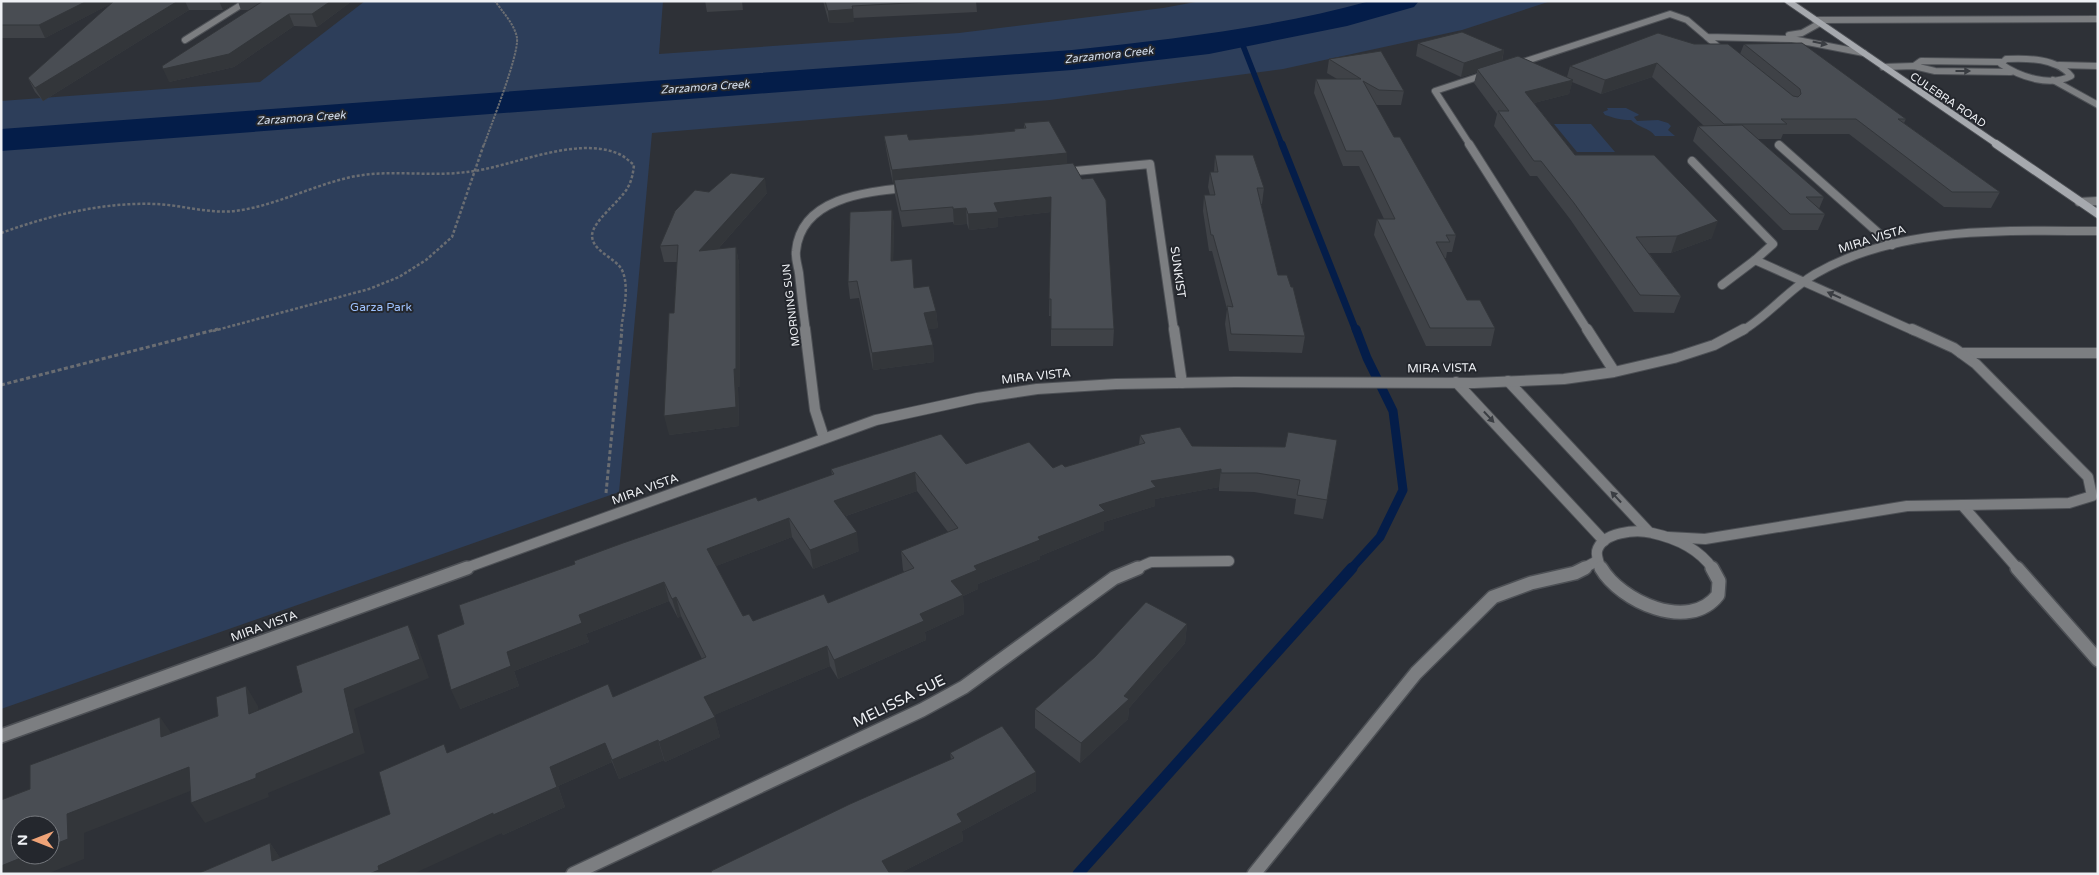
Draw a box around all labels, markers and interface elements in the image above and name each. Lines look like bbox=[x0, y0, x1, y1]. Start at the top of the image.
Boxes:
one-way arrow bbox=[1813, 39, 1828, 47]
water label: Zarzamora Creek bbox=[1064, 44, 1155, 66]
one-way arrow bbox=[1955, 67, 1971, 75]
street label: CULEBRA ROAD bbox=[1907, 70, 1989, 130]
water label: Zarzamora Creek bbox=[660, 77, 751, 97]
water label: Zarzamora Creek bbox=[256, 108, 347, 128]
street label: MIRA VISTA bbox=[1837, 222, 1907, 256]
street label: SUNKIST bbox=[1167, 245, 1189, 299]
street label: MORNING SUN bbox=[779, 263, 803, 347]
one-way arrow bbox=[1827, 291, 1841, 299]
park label: Garza Park bbox=[350, 300, 412, 314]
street label: MIRA VISTA bbox=[1407, 360, 1477, 376]
street label: MIRA VISTA bbox=[1001, 365, 1072, 387]
one-way arrow bbox=[1483, 411, 1495, 423]
street label: MIRA VISTA bbox=[610, 470, 680, 508]
one-way arrow bbox=[1610, 491, 1622, 503]
street label: MIRA VISTA bbox=[229, 607, 299, 645]
street label: MELISSA SUE bbox=[850, 671, 948, 731]
north arrow bbox=[10, 815, 60, 865]
text: N bbox=[14, 834, 31, 846]

